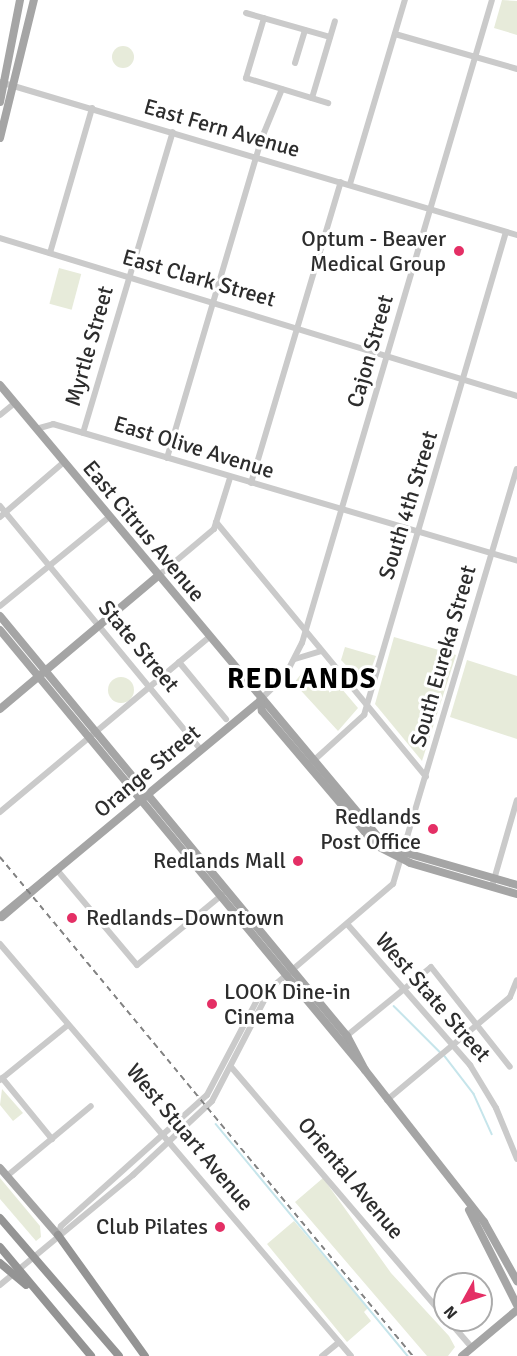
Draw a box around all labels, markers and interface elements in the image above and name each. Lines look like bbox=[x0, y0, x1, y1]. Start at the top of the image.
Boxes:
street label: East Fern Avenue bbox=[141, 93, 303, 163]
place label: Optum - Beaver Medical Group bbox=[301, 225, 446, 276]
marker: Optum - Beaver Medical Group bbox=[450, 242, 468, 260]
street label: East Clark Street bbox=[120, 244, 278, 312]
street label: Myrtle Street bbox=[59, 283, 119, 409]
street label: Cajon Street bbox=[341, 292, 399, 410]
street label: East Olive Avenue bbox=[110, 410, 278, 484]
street label: South 4th Street bbox=[373, 428, 443, 582]
street label: East Citrus Avenue bbox=[77, 455, 211, 607]
street label: South Eureka Street bbox=[404, 562, 482, 750]
street label: State Street bbox=[93, 595, 185, 697]
district label: REDLANDS bbox=[227, 662, 377, 696]
street label: Orange Street bbox=[89, 719, 205, 823]
place label: Redlands Post Office bbox=[320, 803, 421, 854]
marker: Redlands Post Office bbox=[426, 822, 440, 836]
place label: Redlands Mall bbox=[153, 848, 286, 874]
marker: Redlands Mall bbox=[291, 854, 305, 868]
place label: Redlands–Downtown bbox=[86, 905, 284, 931]
marker: Redlands–Downtown bbox=[63, 909, 81, 927]
street label: West State Street bbox=[370, 927, 496, 1067]
place label: LOOK Dine-in Cinema bbox=[224, 978, 351, 1030]
marker: LOOK Dine-in Cinema bbox=[205, 997, 219, 1011]
street label: West Stuart Avenue bbox=[121, 1058, 259, 1216]
street label: Oriental Avenue bbox=[292, 1112, 410, 1244]
place label: Club Pilates bbox=[96, 1214, 208, 1240]
marker: Club Pilates bbox=[213, 1220, 227, 1234]
north arrow bbox=[433, 1272, 493, 1332]
text: N bbox=[440, 1302, 462, 1323]

